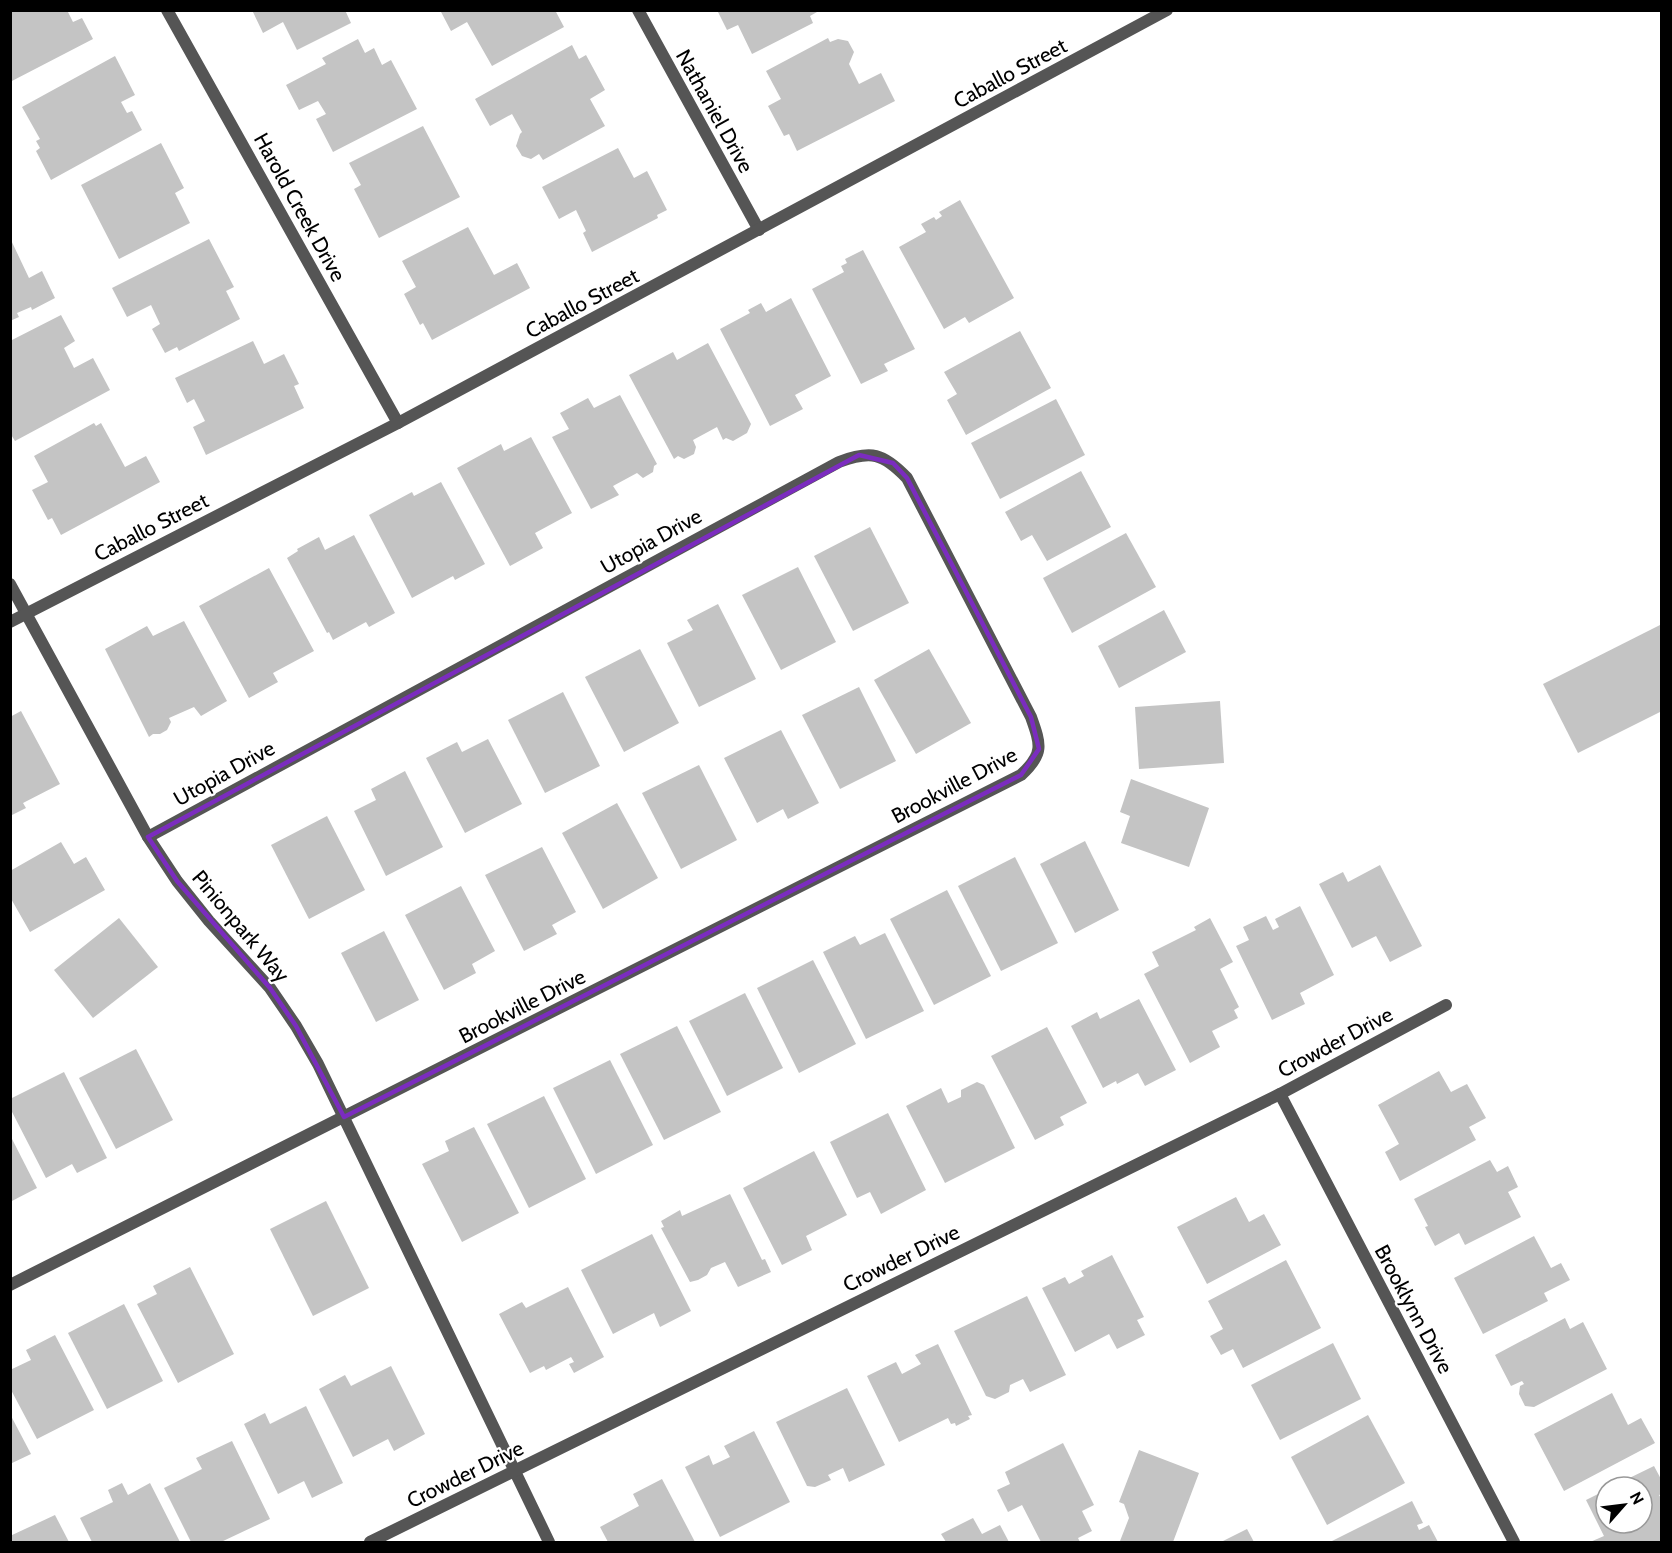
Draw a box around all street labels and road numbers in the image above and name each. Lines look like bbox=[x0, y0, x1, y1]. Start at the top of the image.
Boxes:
street label: Caballo Street bbox=[949, 33, 1071, 113]
street label: Nathaniel Drive bbox=[671, 45, 759, 177]
street label: Harold Creek Drive bbox=[249, 128, 351, 286]
street label: Caballo Street bbox=[521, 263, 643, 343]
street label: Caballo Street bbox=[90, 488, 212, 566]
street label: Utopia Drive bbox=[596, 503, 706, 579]
street label: Utopia Drive bbox=[169, 735, 279, 811]
street label: Brookville Drive bbox=[887, 741, 1021, 829]
street label: Pinionpark Way bbox=[187, 865, 295, 987]
street label: Brookville Drive bbox=[455, 963, 590, 1049]
street label: Crowder Drive bbox=[1273, 1001, 1397, 1083]
street label: Crowder Drive bbox=[839, 1219, 964, 1297]
street label: Brooklynn Drive bbox=[1370, 1240, 1458, 1378]
street label: Crowder Drive bbox=[403, 1435, 528, 1513]

